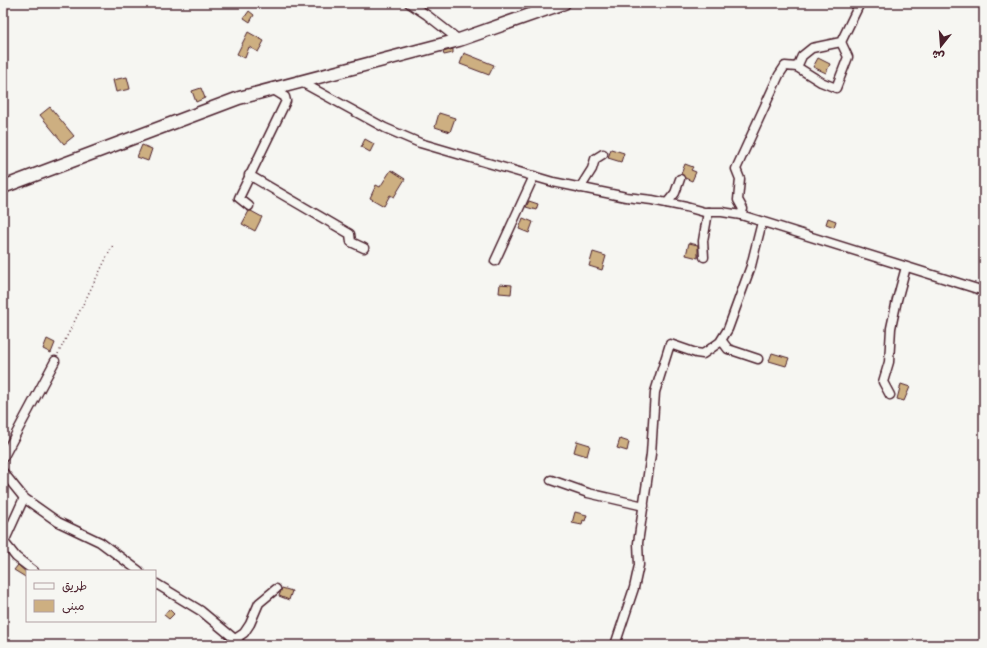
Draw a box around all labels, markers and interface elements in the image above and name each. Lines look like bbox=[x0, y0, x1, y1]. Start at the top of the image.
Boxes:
north arrow bbox=[921, 26, 961, 66]
text: ش bbox=[930, 47, 946, 65]
legend bbox=[26, 570, 156, 622]
text: طريق bbox=[62, 577, 87, 593]
text: مبنى bbox=[62, 597, 85, 614]

